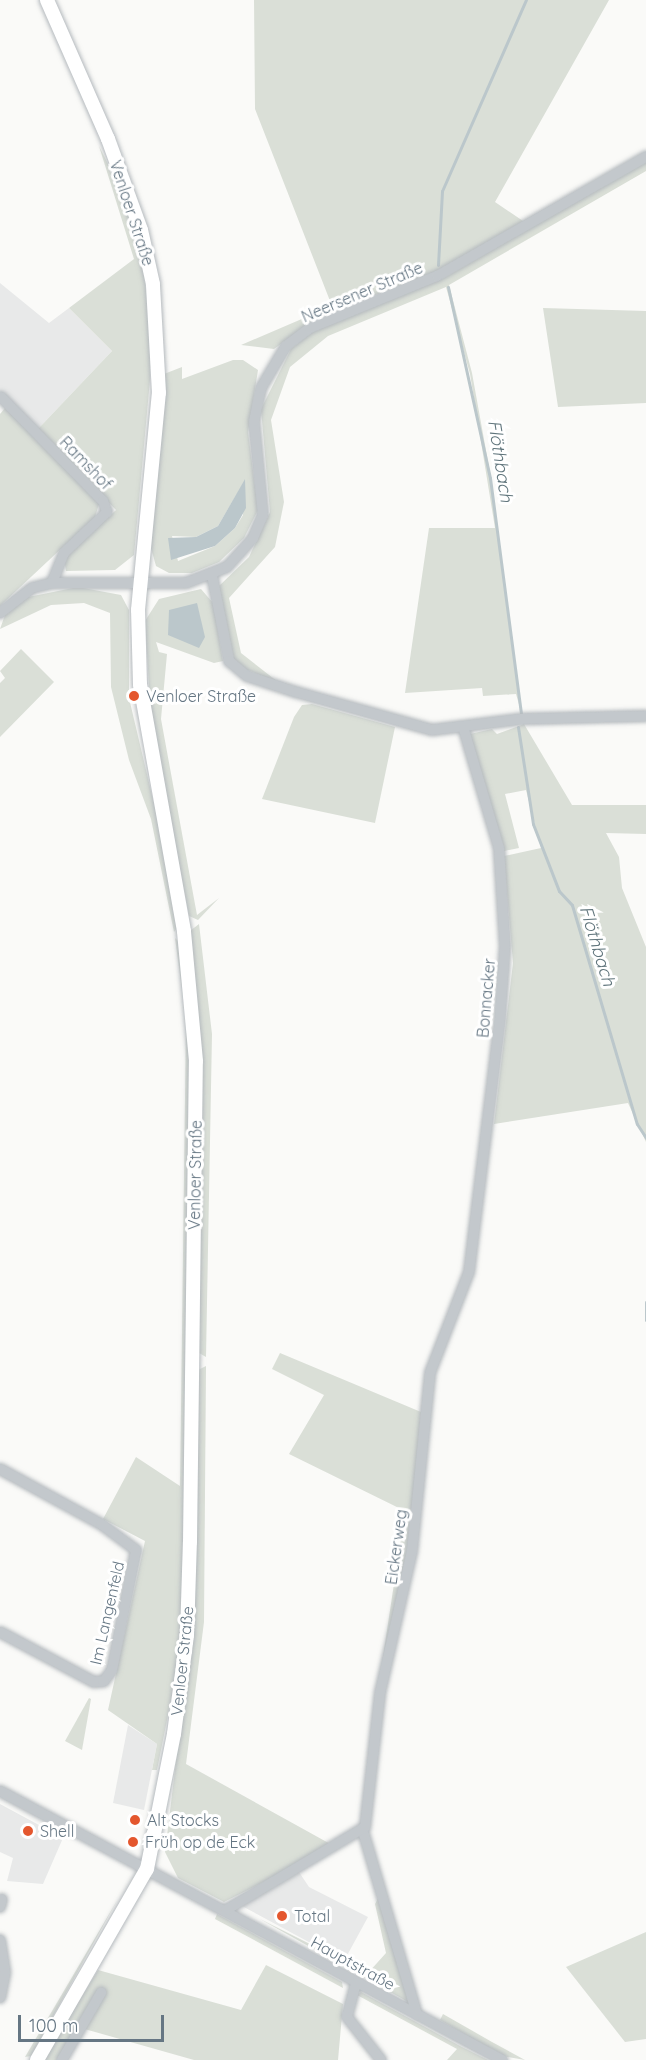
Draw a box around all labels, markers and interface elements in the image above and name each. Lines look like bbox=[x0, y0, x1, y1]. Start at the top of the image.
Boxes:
street label: Venloer Straße bbox=[106, 158, 158, 268]
street label: Neersener Straße bbox=[298, 258, 426, 326]
water label: Flöthbach bbox=[483, 418, 517, 504]
street label: Ramshof bbox=[56, 432, 116, 494]
place label: Venloer Straße bbox=[146, 686, 256, 706]
marker: Venloer Straße bbox=[127, 689, 141, 703]
water label: Flöthbach bbox=[575, 903, 619, 989]
street label: Bonnacker bbox=[473, 957, 499, 1039]
street label: Venloer Straße bbox=[184, 1120, 206, 1230]
street label: Eickerweg bbox=[381, 1508, 411, 1586]
street label: Im Langenfeld bbox=[86, 1559, 128, 1667]
street label: Venloer Straße bbox=[167, 1605, 197, 1717]
place label: Alt Stocks bbox=[147, 1810, 219, 1830]
marker: Alt Stocks bbox=[128, 1813, 142, 1827]
place label: Shell bbox=[40, 1821, 74, 1841]
marker: Shell bbox=[21, 1824, 35, 1838]
place label: Früh op de Eck bbox=[145, 1832, 255, 1852]
marker: Früh op de Eck bbox=[126, 1835, 140, 1849]
place label: Total bbox=[294, 1906, 330, 1926]
marker: Total bbox=[275, 1909, 289, 1923]
street label: Hauptstraße bbox=[308, 1932, 398, 1994]
scale bar bbox=[21, 2003, 166, 2041]
text: 100 m bbox=[29, 2014, 78, 2037]

